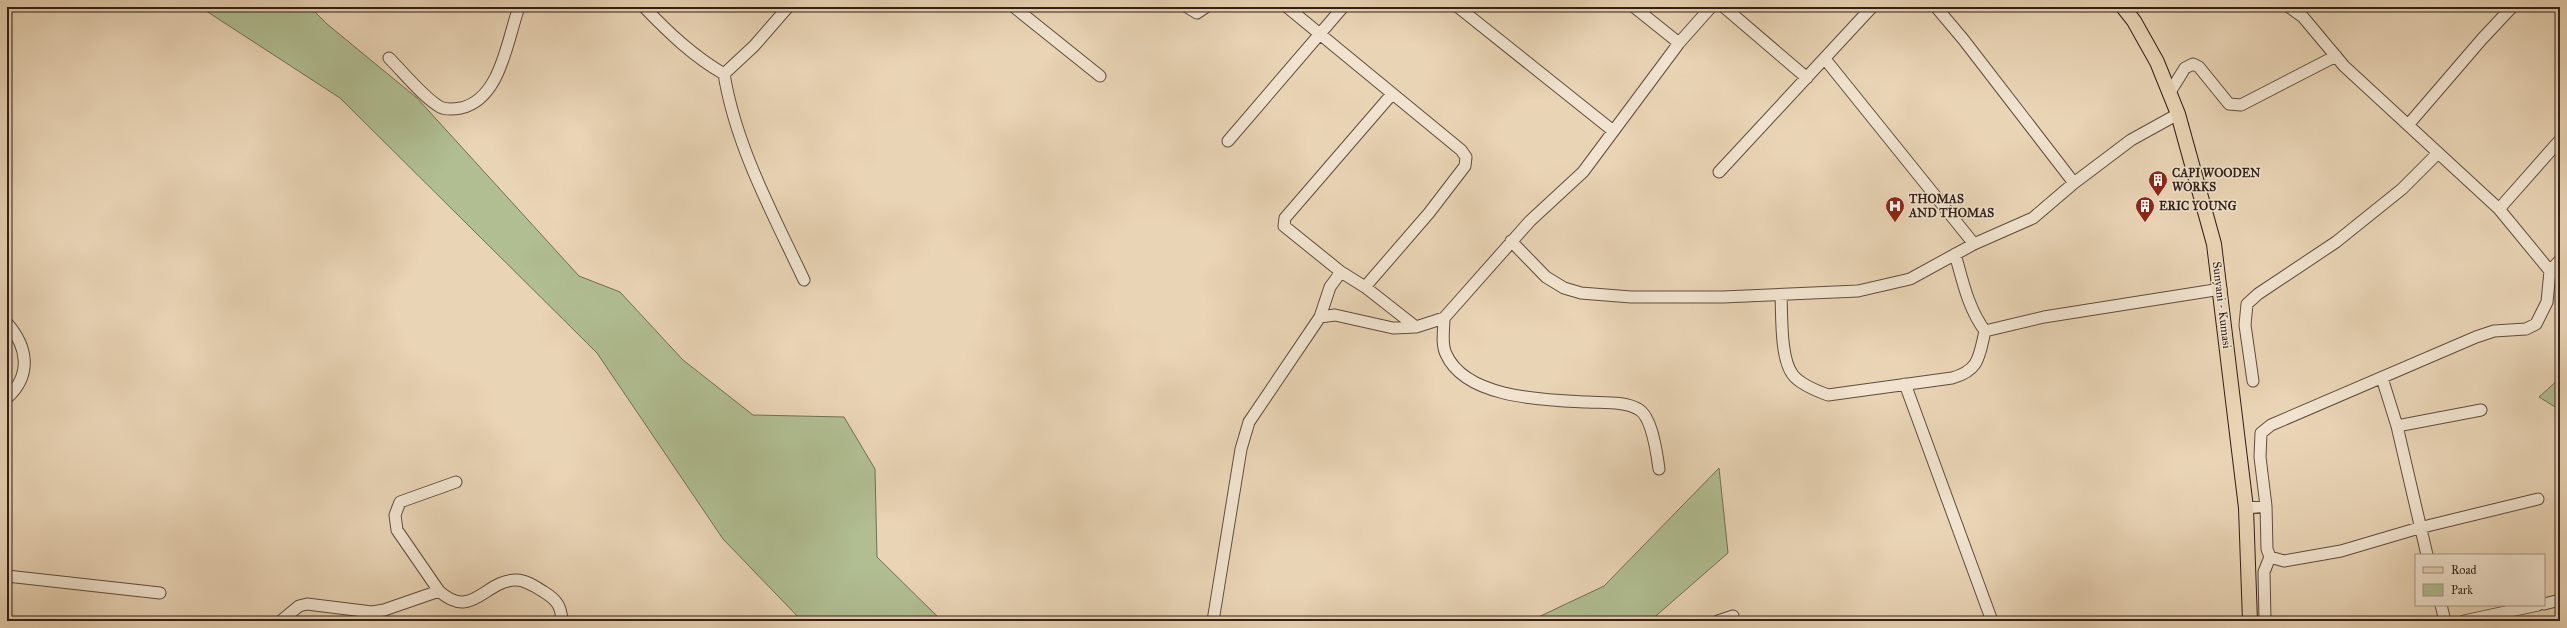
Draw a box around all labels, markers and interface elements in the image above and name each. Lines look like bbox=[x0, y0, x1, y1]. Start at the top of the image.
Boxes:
place label: CAPI WOODEN WORKS bbox=[2172, 166, 2261, 194]
building icon: CAPI WOODEN WORKS bbox=[2147, 169, 2169, 197]
place label: THOMAS AND THOMAS bbox=[1908, 192, 1994, 220]
hospital icon: THOMAS AND THOMAS bbox=[1884, 195, 1906, 223]
building icon: ERIC YOUNG bbox=[2134, 195, 2156, 223]
place label: ERIC YOUNG bbox=[2159, 199, 2237, 213]
street label: Sunyani - Kumasi bbox=[2210, 261, 2234, 350]
legend bbox=[2415, 554, 2545, 606]
text: Road bbox=[2451, 563, 2477, 577]
text: Park bbox=[2451, 583, 2473, 597]

